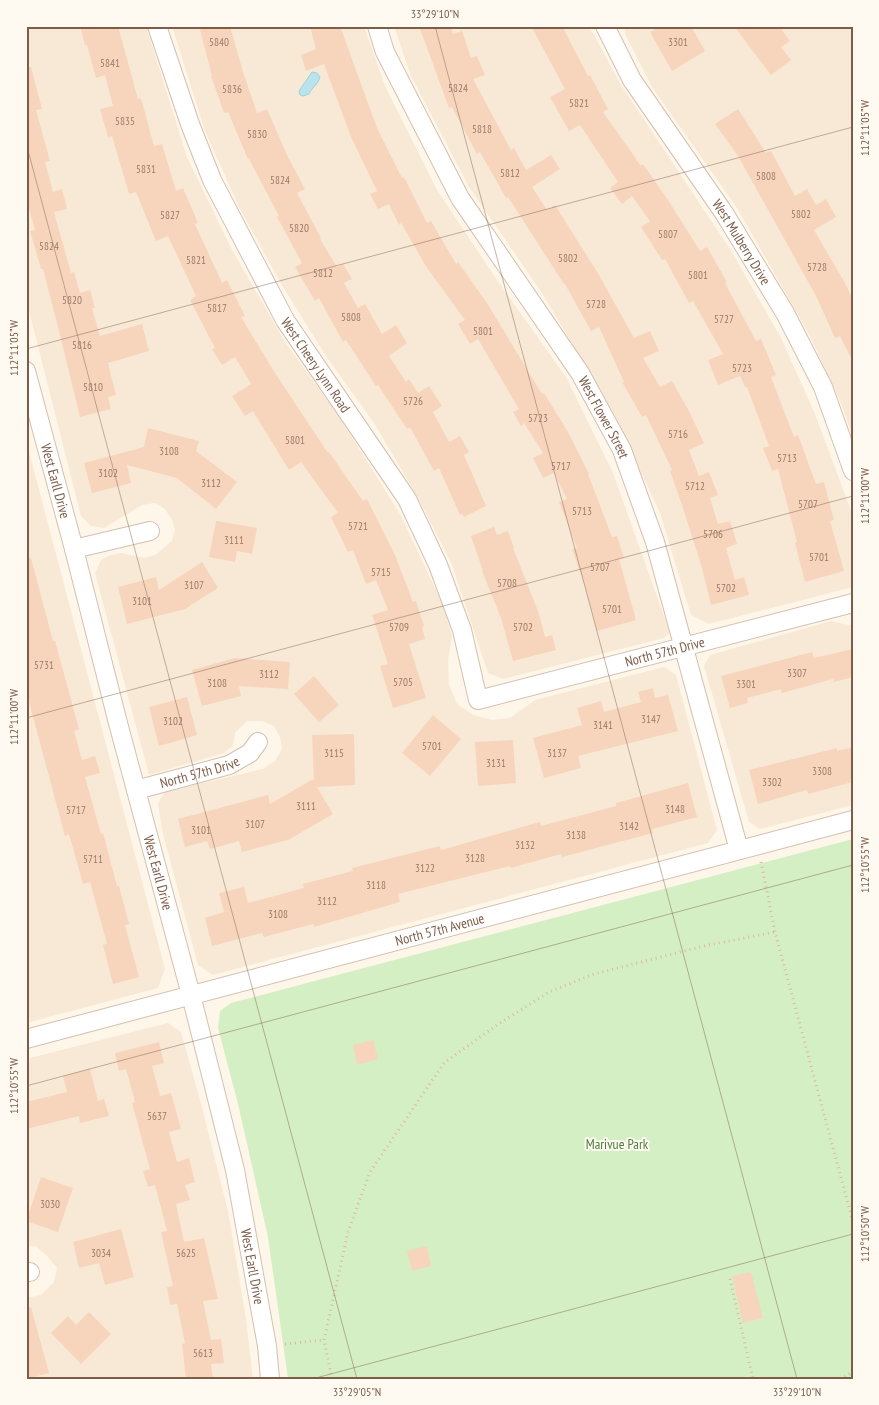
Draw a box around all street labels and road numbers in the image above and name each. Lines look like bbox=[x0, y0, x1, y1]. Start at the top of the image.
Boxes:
street label: West Mulberry Drive bbox=[708, 196, 775, 288]
street label: West Cheery Lynn Road bbox=[277, 314, 354, 416]
street label: West Flower Street bbox=[574, 373, 633, 461]
street label: West Earll Drive bbox=[37, 442, 74, 521]
street label: North 57th Drive bbox=[623, 633, 707, 671]
street label: North 57th Drive bbox=[158, 752, 243, 792]
street label: West Earll Drive bbox=[140, 833, 177, 912]
street label: North 57th Avenue bbox=[393, 909, 486, 950]
street label: West Earll Drive bbox=[237, 1227, 268, 1306]

